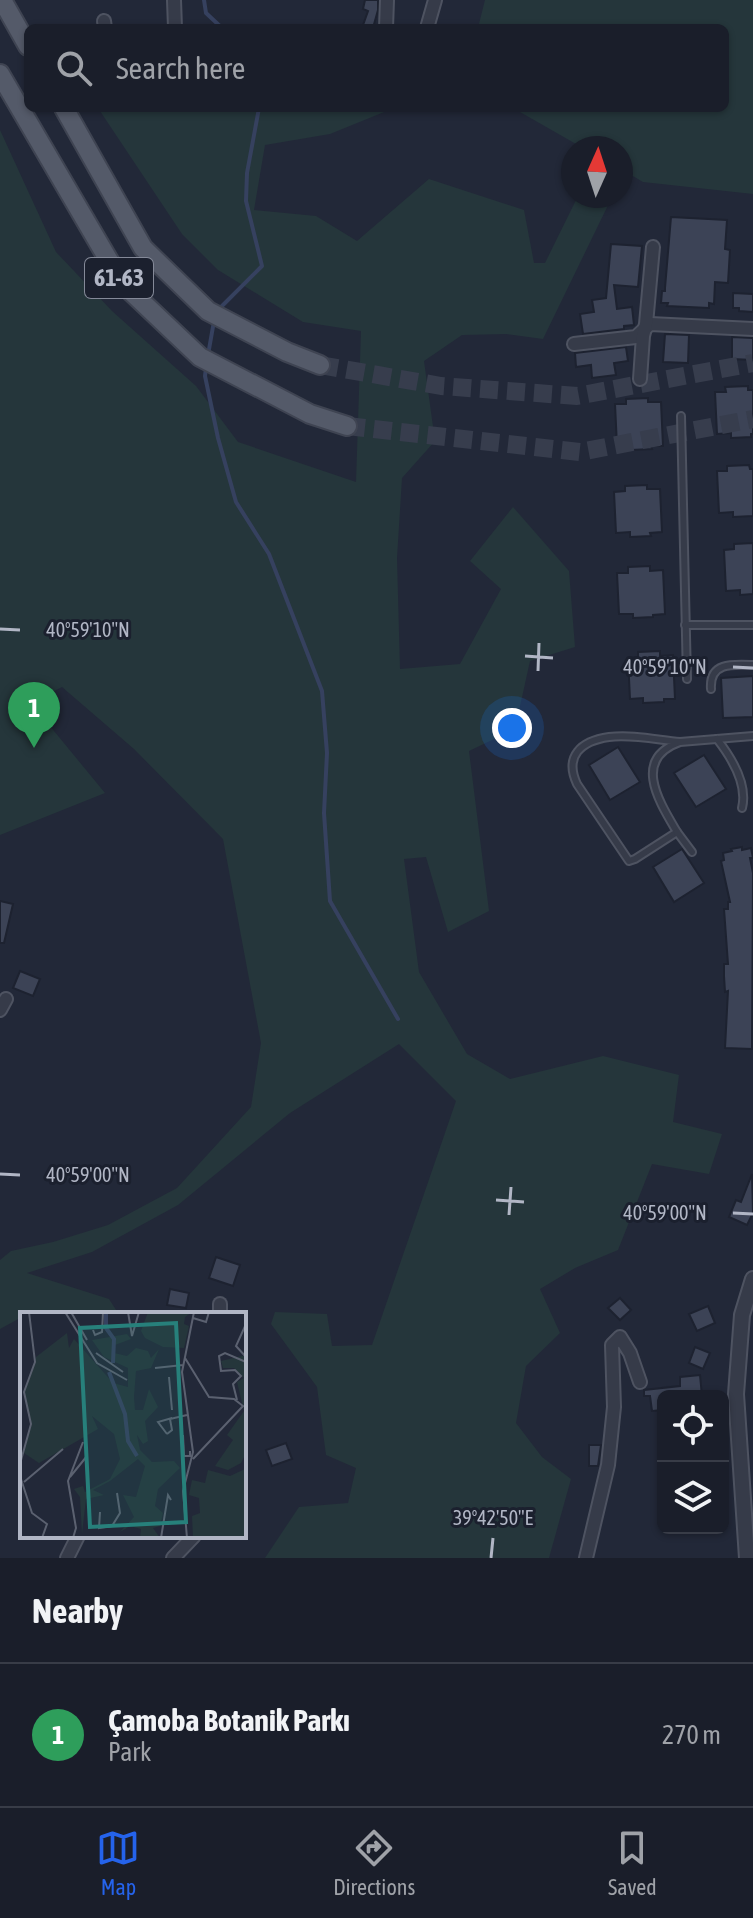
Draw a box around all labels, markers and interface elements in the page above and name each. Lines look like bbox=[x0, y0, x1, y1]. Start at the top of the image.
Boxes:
search box bbox=[24, 24, 729, 112]
icon: search bbox=[52, 46, 96, 90]
text: Search here bbox=[116, 51, 245, 85]
north arrow bbox=[561, 136, 633, 208]
road number: 61-63 bbox=[85, 258, 153, 298]
text: 40°59'10"N bbox=[46, 618, 130, 641]
text: 40°59'10"N bbox=[623, 655, 707, 678]
pin: 1 bbox=[8, 682, 60, 748]
your location bbox=[492, 708, 532, 748]
text: 40°59'00"N bbox=[46, 1163, 130, 1186]
text: 40°59'00"N bbox=[623, 1201, 707, 1224]
inset map bbox=[20, 1312, 246, 1538]
map controls bbox=[657, 1390, 729, 1534]
button: locate bbox=[657, 1390, 729, 1462]
button: layers bbox=[657, 1462, 729, 1534]
text: 39°42'50"E bbox=[453, 1506, 534, 1529]
text: Nearby bbox=[32, 1591, 123, 1630]
text: Çamoba Botanik Parkı bbox=[108, 1703, 350, 1737]
text: 1 bbox=[52, 1720, 64, 1750]
text: 270 m bbox=[662, 1720, 721, 1750]
text: Park bbox=[108, 1737, 151, 1767]
tab: Map bbox=[96, 1826, 140, 1900]
tab: Directions bbox=[333, 1826, 415, 1900]
tab: Saved bbox=[608, 1826, 657, 1900]

